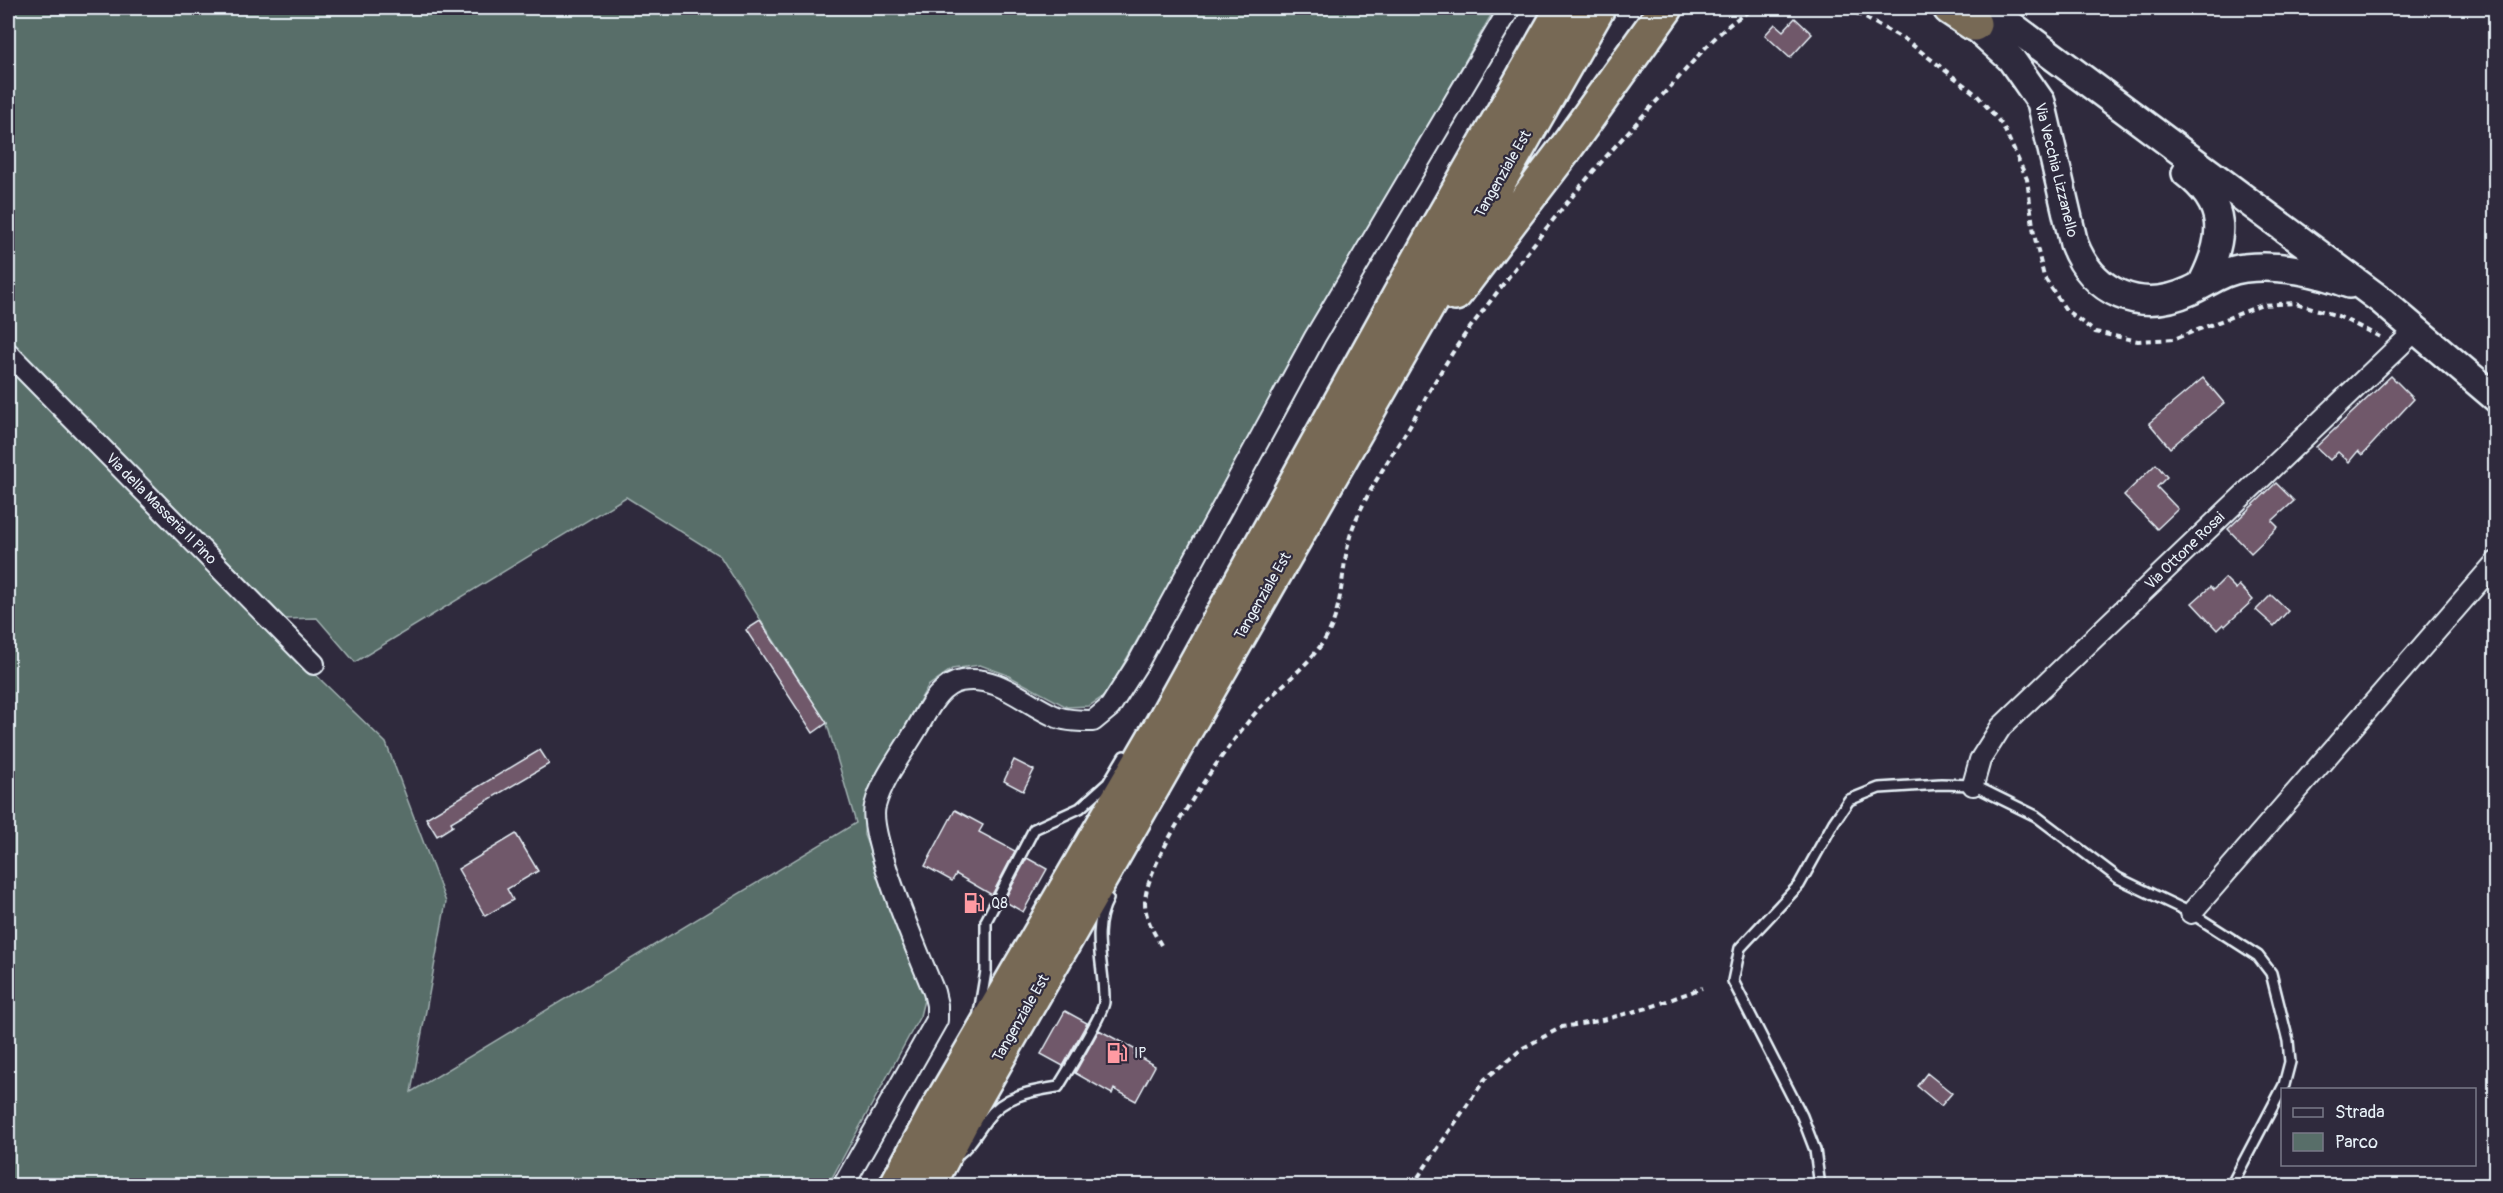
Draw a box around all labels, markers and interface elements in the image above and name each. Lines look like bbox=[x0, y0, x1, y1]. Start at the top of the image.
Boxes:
street label: Via Vecchia Lizzanello bbox=[2030, 101, 2082, 239]
street label: Tangenziale Est bbox=[1470, 126, 1536, 221]
street label: Via della Masseria Il Pino bbox=[101, 449, 221, 569]
street label: Via Ottone Rosai bbox=[2141, 508, 2229, 594]
street label: Tangenziale Est bbox=[1230, 548, 1296, 643]
fuel station icon: Q8 bbox=[962, 891, 986, 915]
place label: Q8 bbox=[991, 894, 1008, 913]
street label: Tangenziale Est bbox=[988, 970, 1054, 1065]
fuel station icon: IP bbox=[1105, 1041, 1129, 1065]
place label: IP bbox=[1134, 1044, 1147, 1063]
legend bbox=[2281, 1088, 2476, 1166]
text: Strada bbox=[2335, 1101, 2385, 1124]
text: Parco bbox=[2335, 1131, 2378, 1154]

